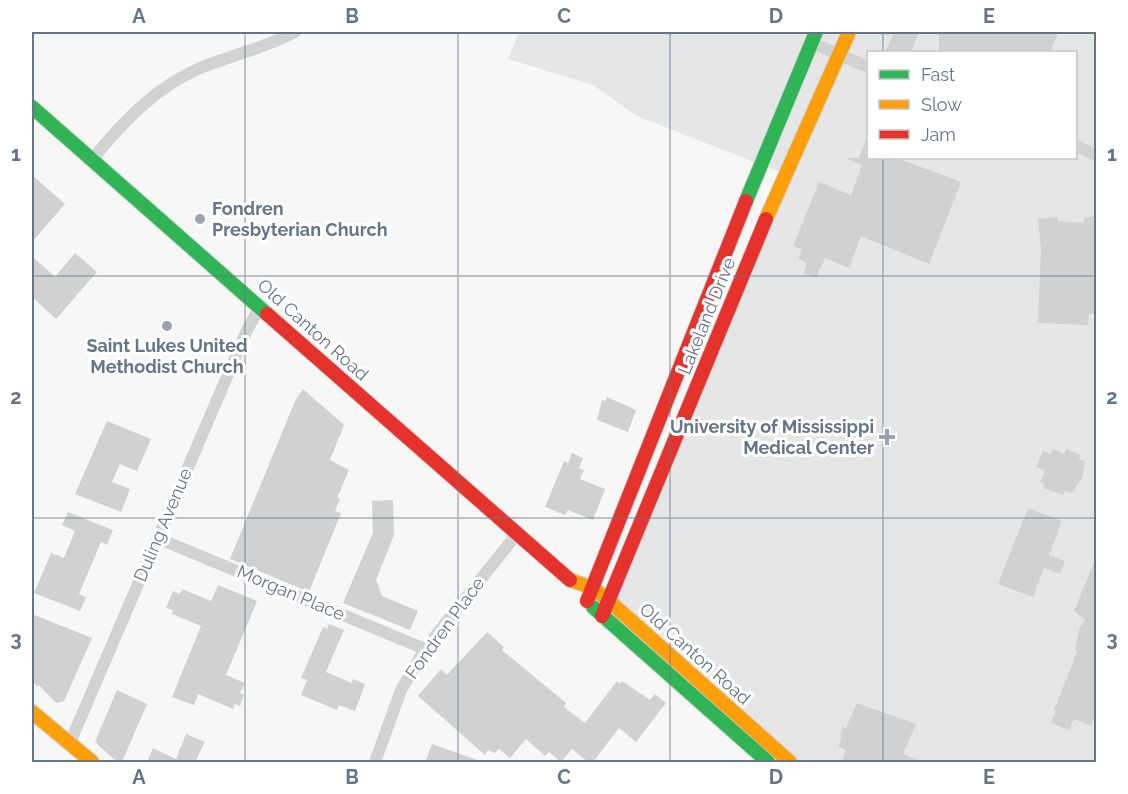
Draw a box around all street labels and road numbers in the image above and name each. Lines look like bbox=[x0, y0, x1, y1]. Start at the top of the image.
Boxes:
street label: Lakeland Drive bbox=[674, 254, 740, 377]
street label: Old Canton Road bbox=[254, 274, 373, 385]
street label: Duling Avenue bbox=[129, 465, 196, 585]
street label: Morgan Place bbox=[234, 560, 348, 625]
street label: Fondren Place bbox=[401, 573, 489, 683]
street label: Old Canton Road bbox=[636, 598, 755, 709]

